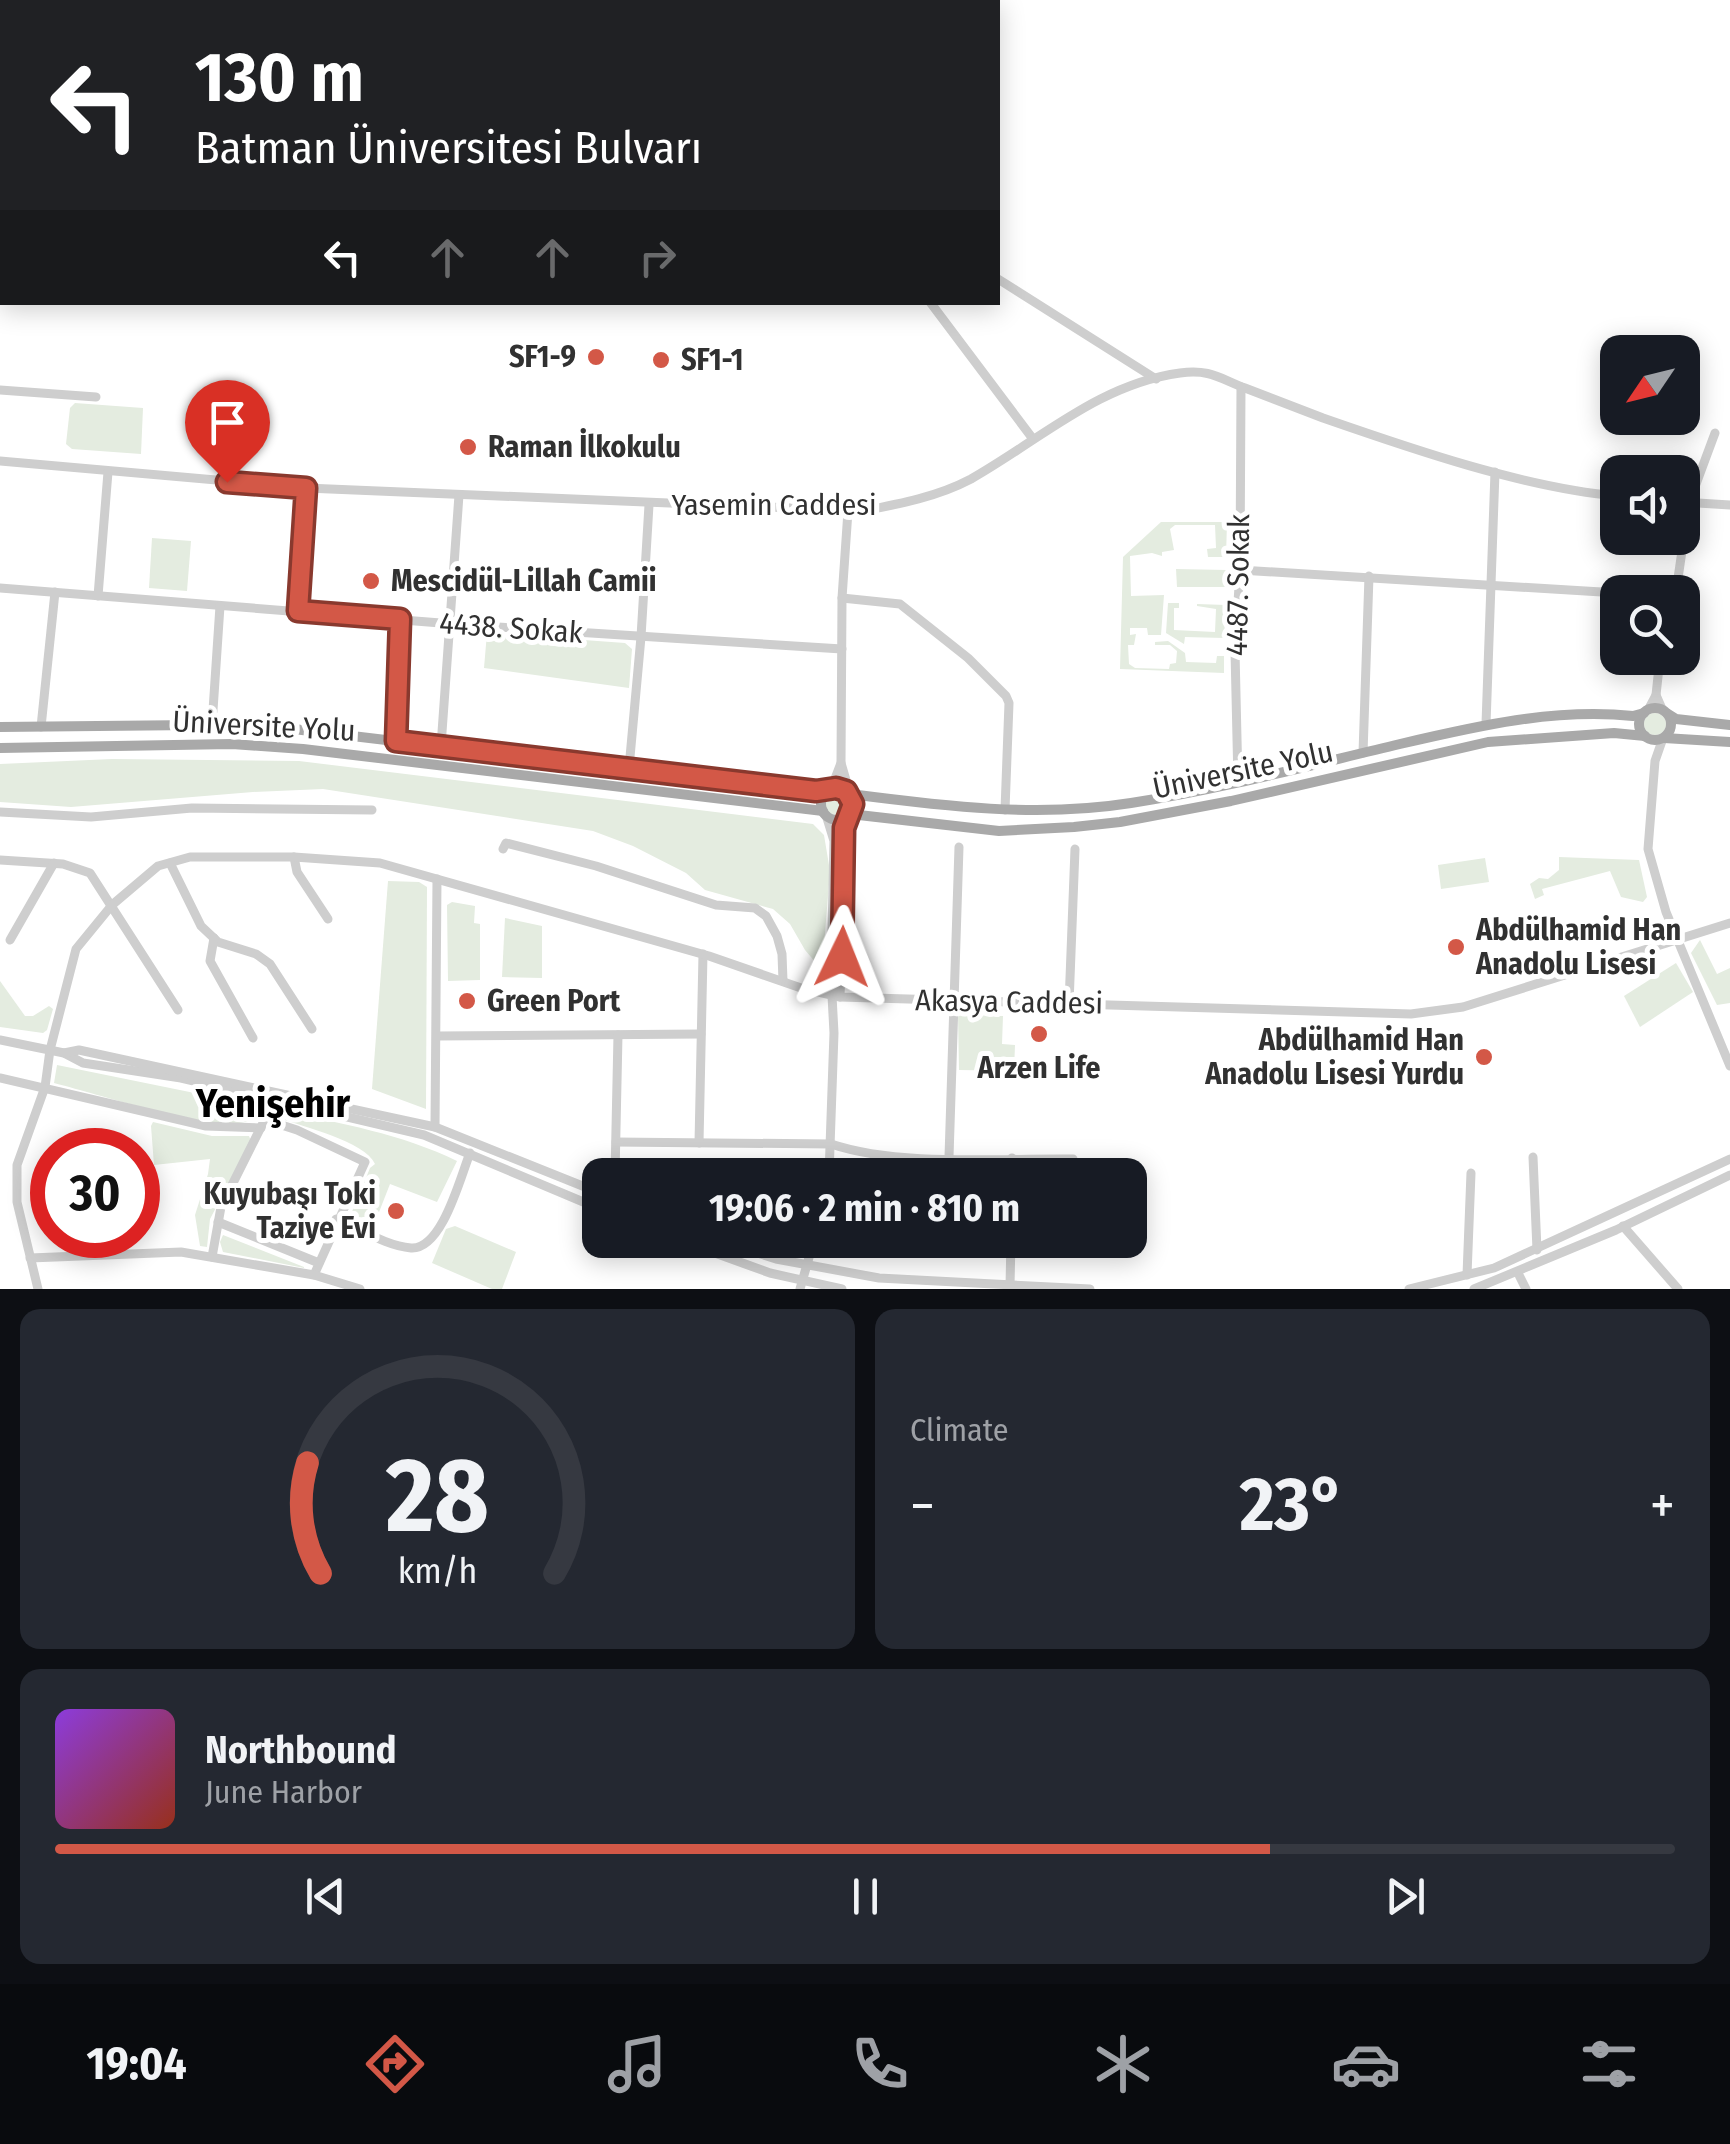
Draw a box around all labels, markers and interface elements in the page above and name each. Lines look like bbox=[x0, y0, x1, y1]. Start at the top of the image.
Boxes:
text: 130 m bbox=[195, 36, 364, 120]
icon: left bbox=[30, 40, 160, 170]
text: Batman Üniversitesi Bulvarı bbox=[195, 121, 702, 175]
icon: left bbox=[315, 230, 370, 285]
icon: ahead bbox=[420, 230, 475, 285]
icon: ahead bbox=[525, 230, 580, 285]
icon: right bbox=[630, 230, 685, 285]
north arrow bbox=[1600, 335, 1700, 435]
map controls bbox=[1600, 335, 1700, 675]
place label: SF1-9 bbox=[509, 339, 576, 375]
place label: SF1-1 bbox=[681, 342, 743, 378]
marker: SF1-9 bbox=[585, 346, 607, 368]
marker: SF1-1 bbox=[650, 349, 672, 371]
pin bbox=[185, 380, 270, 483]
icon: arrive bbox=[200, 395, 255, 450]
place label: Raman İlkokulu bbox=[488, 428, 681, 465]
marker: Raman İlkokulu bbox=[457, 436, 479, 458]
button: sound bbox=[1600, 455, 1700, 555]
street label: Yasemin Caddesi bbox=[671, 487, 877, 523]
street label: 4487. Sokak bbox=[1219, 514, 1257, 656]
place label: Mescidül-Lillah Camii bbox=[391, 563, 656, 599]
marker: Mescidül-Lillah Camii bbox=[360, 570, 382, 592]
button: search bbox=[1600, 575, 1700, 675]
street label: 4438. Sokak bbox=[438, 605, 584, 651]
street label: Üniversite Yolu bbox=[172, 703, 356, 749]
street label: Üniversite Yolu bbox=[1150, 733, 1336, 807]
position arrow bbox=[790, 905, 894, 1009]
place label: Abdülhamid Han Anadolu Lisesi bbox=[1475, 912, 1681, 982]
marker: Abdülhamid Han Anadolu Lisesi bbox=[1445, 936, 1467, 958]
street label: Akasya Caddesi bbox=[915, 982, 1103, 1022]
place label: Green Port bbox=[487, 983, 621, 1019]
marker: Green Port bbox=[456, 990, 478, 1012]
place label: Abdülhamid Han Anadolu Lisesi Yurdu bbox=[1204, 1022, 1464, 1092]
marker: Arzen Life bbox=[1028, 1023, 1050, 1045]
marker: Abdülhamid Han Anadolu Lisesi Yurdu bbox=[1473, 1046, 1495, 1068]
place label: Arzen Life bbox=[977, 1050, 1100, 1086]
district label: Yenişehir bbox=[195, 1080, 351, 1128]
speed limit sign: 30 bbox=[30, 1128, 160, 1258]
place label: Kuyubaşı Toki Taziye Evi bbox=[203, 1176, 376, 1246]
text: 19:06 · 2 min · 810 m bbox=[709, 1185, 1020, 1231]
marker: Kuyubaşı Toki Taziye Evi bbox=[385, 1200, 407, 1222]
text: Climate bbox=[910, 1411, 1009, 1449]
text: 28 bbox=[385, 1434, 489, 1559]
text: 23° bbox=[1240, 1460, 1345, 1550]
text: − bbox=[910, 1473, 935, 1539]
text: + bbox=[1650, 1473, 1675, 1539]
text: km/h bbox=[398, 1550, 477, 1592]
text: Northbound bbox=[205, 1727, 397, 1773]
text: June Harbor bbox=[205, 1773, 362, 1811]
icon: previous bbox=[298, 1869, 353, 1924]
icon: pause bbox=[838, 1869, 893, 1924]
icon: next bbox=[1378, 1869, 1433, 1924]
icon: directions bbox=[360, 2029, 430, 2099]
icon: music bbox=[602, 2029, 672, 2099]
icon: phone bbox=[845, 2029, 915, 2099]
icon: climate bbox=[1088, 2029, 1158, 2099]
icon: car bbox=[1331, 2029, 1401, 2099]
icon: filters bbox=[1574, 2029, 1644, 2099]
text: 19:04 bbox=[86, 2037, 187, 2091]

